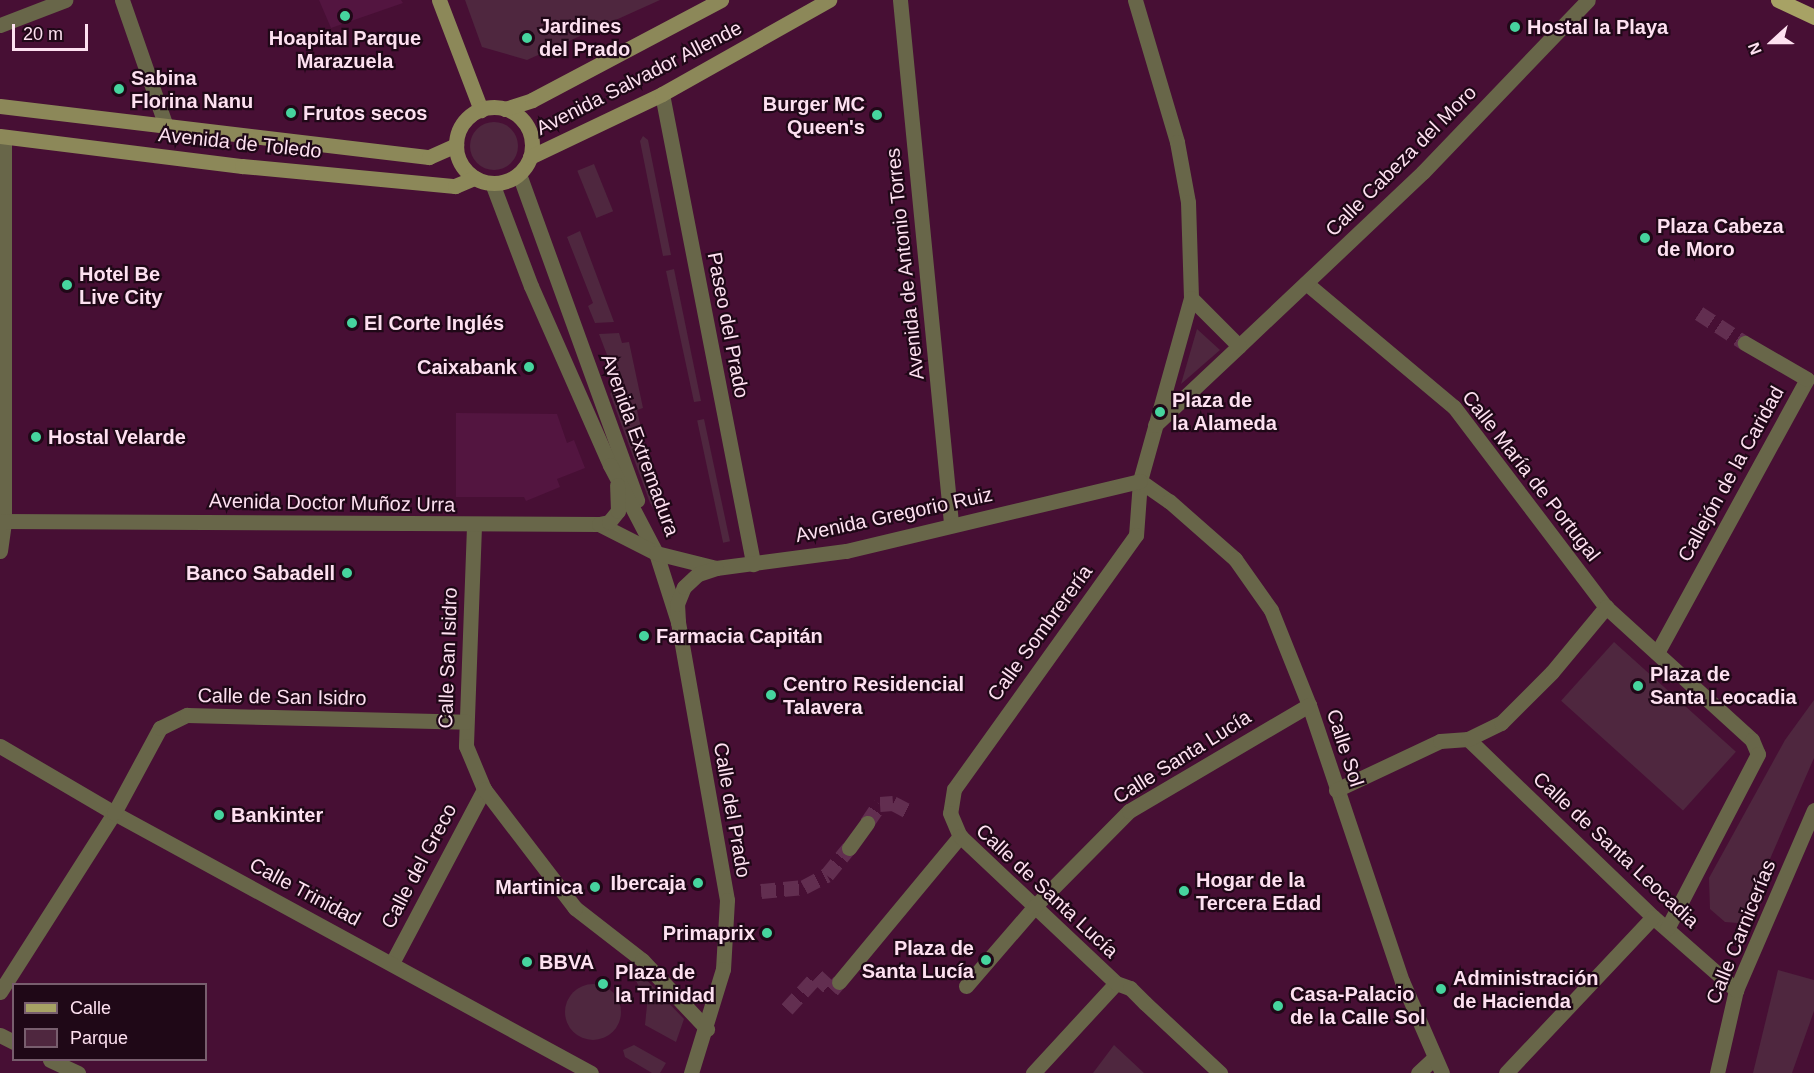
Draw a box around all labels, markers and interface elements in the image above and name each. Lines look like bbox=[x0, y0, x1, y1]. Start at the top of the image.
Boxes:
marker: Hoapital Parque Marazuela bbox=[336, 7, 354, 25]
scale bar bbox=[15, 12, 92, 50]
north arrow bbox=[1742, 12, 1802, 72]
place label: Jardines del Prado bbox=[539, 14, 630, 61]
street label: Avenida Salvador Allende bbox=[532, 15, 746, 141]
place label: Hostal la Playa bbox=[1527, 15, 1668, 39]
marker: Hostal la Playa bbox=[1508, 20, 1522, 34]
text: 20 m bbox=[23, 24, 63, 44]
place label: Hoapital Parque Marazuela bbox=[269, 27, 421, 74]
marker: Jardines del Prado bbox=[520, 31, 534, 45]
text: N bbox=[1745, 40, 1765, 57]
place label: Sabina Florina Nanu bbox=[131, 66, 253, 113]
street label: Calle Cabeza del Moro bbox=[1321, 81, 1481, 241]
marker: Sabina Florina Nanu bbox=[112, 82, 126, 96]
place label: Burger MC Queen's bbox=[763, 92, 865, 139]
place label: Frutos secos bbox=[303, 101, 427, 125]
marker: Frutos secos bbox=[284, 106, 298, 120]
marker: Burger MC Queen's bbox=[870, 108, 884, 122]
street label: Avenida de Toledo bbox=[157, 122, 323, 164]
street label: Avenida de Antonio Torres bbox=[881, 146, 929, 382]
place label: Plaza Cabeza de Moro bbox=[1657, 214, 1784, 261]
marker: Plaza Cabeza de Moro bbox=[1638, 231, 1652, 245]
street label: Paseo del Prado bbox=[702, 250, 754, 400]
place label: Hotel Be Live City bbox=[79, 262, 162, 309]
marker: Hotel Be Live City bbox=[60, 278, 74, 292]
place label: El Corte Inglés bbox=[364, 311, 504, 335]
marker: El Corte Inglés bbox=[345, 316, 359, 330]
street label: Avenida Extremadura bbox=[596, 351, 684, 539]
place label: Caixabank bbox=[417, 355, 517, 379]
marker: Caixabank bbox=[522, 360, 536, 374]
street label: Callejón de la Caridad bbox=[1673, 382, 1789, 566]
street label: Calle María de Portugal bbox=[1457, 386, 1605, 566]
place label: Plaza de la Alameda bbox=[1172, 388, 1278, 435]
marker: Plaza de la Alameda bbox=[1153, 405, 1167, 419]
place label: Hostal Velarde bbox=[48, 425, 186, 449]
marker: Hostal Velarde bbox=[29, 430, 43, 444]
street label: Avenida Gregorio Ruiz bbox=[793, 482, 995, 548]
street label: Avenida Doctor Muñoz Urra bbox=[209, 489, 455, 517]
street label: Calle Sombrerería bbox=[983, 560, 1097, 706]
place label: Banco Sabadell bbox=[186, 561, 335, 585]
marker: Banco Sabadell bbox=[340, 566, 354, 580]
street label: Calle San Isidro bbox=[434, 587, 462, 729]
place label: Farmacia Capitán bbox=[656, 624, 823, 648]
marker: Farmacia Capitán bbox=[637, 629, 651, 643]
place label: Plaza de Santa Leocadia bbox=[1650, 662, 1797, 709]
place label: Centro Residencial Talavera bbox=[783, 672, 964, 719]
marker: Plaza de Santa Leocadia bbox=[1631, 679, 1645, 693]
street label: Calle de San Isidro bbox=[197, 684, 367, 710]
marker: Centro Residencial Talavera bbox=[764, 688, 778, 702]
street label: Calle Santa Lucía bbox=[1109, 705, 1255, 809]
street label: Calle Sol bbox=[1321, 706, 1369, 790]
street label: Calle del Prado bbox=[708, 741, 756, 879]
street label: Calle de Santa Leocadia bbox=[1528, 767, 1704, 933]
street label: Calle del Greco bbox=[376, 800, 462, 932]
place label: Bankinter bbox=[231, 803, 323, 827]
marker: Bankinter bbox=[212, 808, 226, 822]
street label: Calle de Santa Lucía bbox=[971, 819, 1123, 963]
street label: Calle Trinidad bbox=[245, 853, 365, 931]
street label: Calle Carnicerías bbox=[1701, 856, 1781, 1008]
place label: Hogar de la Tercera Edad bbox=[1196, 868, 1321, 915]
place label: Ibercaja bbox=[610, 871, 686, 895]
place label: Martinica bbox=[495, 875, 583, 899]
marker: Ibercaja bbox=[691, 876, 705, 890]
marker: Martinica bbox=[588, 880, 602, 894]
marker: Hogar de la Tercera Edad bbox=[1177, 884, 1191, 898]
place label: Primaprix bbox=[663, 921, 755, 945]
marker: Primaprix bbox=[760, 926, 774, 940]
place label: Plaza de Santa Lucía bbox=[862, 936, 974, 983]
place label: BBVA bbox=[539, 950, 594, 974]
marker: Plaza de Santa Lucía bbox=[979, 953, 993, 967]
marker: BBVA bbox=[520, 955, 534, 969]
place label: Plaza de la Trinidad bbox=[615, 960, 715, 1007]
place label: Administración de Hacienda bbox=[1453, 966, 1599, 1013]
marker: Plaza de la Trinidad bbox=[596, 977, 610, 991]
place label: Casa-Palacio de la Calle Sol bbox=[1290, 982, 1426, 1029]
marker: Administración de Hacienda bbox=[1434, 982, 1448, 996]
legend bbox=[12, 983, 207, 1061]
text: Calle bbox=[70, 998, 111, 1018]
marker: Casa-Palacio de la Calle Sol bbox=[1271, 999, 1285, 1013]
text: Parque bbox=[70, 1028, 128, 1048]

